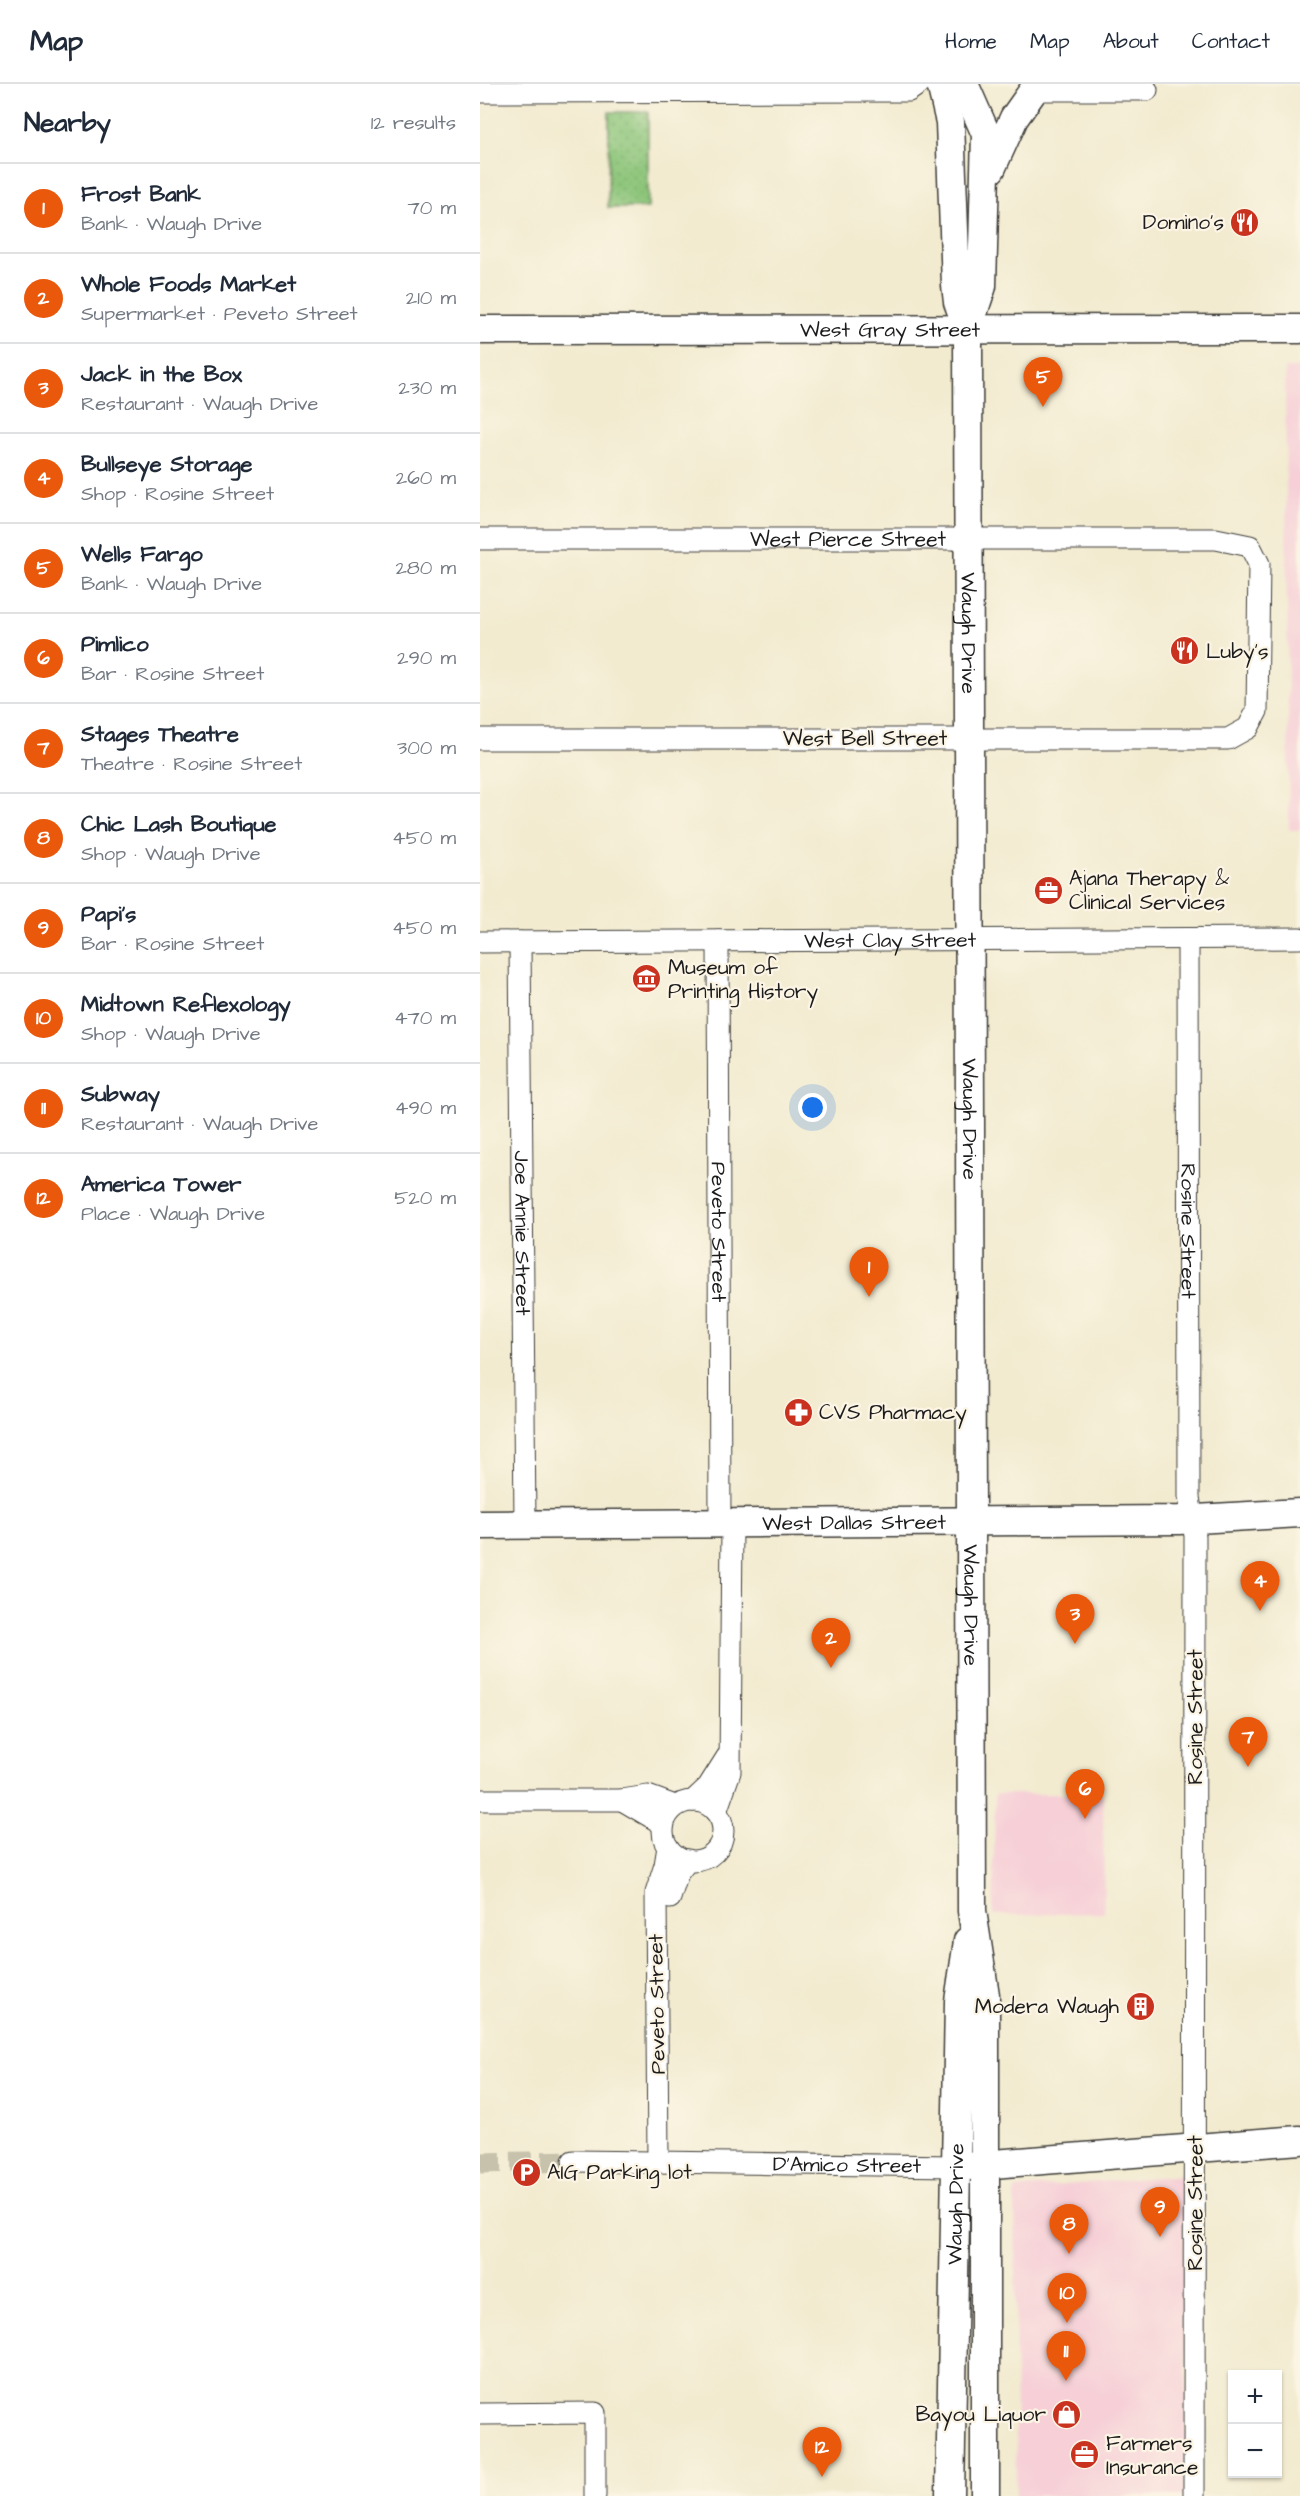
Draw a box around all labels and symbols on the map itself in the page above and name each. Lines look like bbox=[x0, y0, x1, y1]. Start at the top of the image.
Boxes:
restaurant icon: Domino's bbox=[1229, 206, 1261, 238]
place label: Domino's bbox=[1143, 208, 1224, 237]
street label: West Gray Street bbox=[800, 315, 981, 346]
pin: 5 bbox=[1024, 358, 1062, 407]
street label: West Pierce Street bbox=[750, 525, 947, 554]
street label: Waugh Drive bbox=[952, 572, 983, 694]
restaurant icon: Luby's bbox=[1169, 635, 1201, 667]
place label: Luby's bbox=[1206, 637, 1268, 668]
street label: West Bell Street bbox=[783, 724, 948, 753]
place label: Ajana Therapy & Clinical Services bbox=[1069, 864, 1229, 917]
office icon: Ajana Therapy & Clinical Services bbox=[1032, 874, 1064, 906]
street label: West Clay Street bbox=[804, 925, 977, 956]
place label: Museum of Printing History bbox=[668, 953, 818, 1008]
museum icon: Museum of Printing History bbox=[631, 963, 663, 995]
street label: Waugh Drive bbox=[953, 1058, 985, 1180]
your location bbox=[798, 1093, 827, 1122]
street label: Joe Annie Street bbox=[507, 1150, 538, 1316]
street label: Peveto Street bbox=[704, 1162, 734, 1303]
street label: Rosine Street bbox=[1174, 1163, 1203, 1299]
pin: 1 bbox=[850, 1248, 888, 1297]
pharmacy icon: CVS Pharmacy bbox=[782, 1396, 814, 1428]
place label: CVS Pharmacy bbox=[819, 1398, 967, 1429]
street label: West Dallas Street bbox=[762, 1507, 947, 1537]
street label: Waugh Drive bbox=[955, 1544, 986, 1666]
pin: 4 bbox=[1240, 1562, 1280, 1611]
pin: 3 bbox=[1056, 1594, 1094, 1644]
pin: 2 bbox=[812, 1618, 850, 1668]
street label: Rosine Street bbox=[1181, 1649, 1210, 1785]
pin: 7 bbox=[1228, 1718, 1268, 1767]
pin: 6 bbox=[1066, 1770, 1104, 1819]
street label: Peveto Street bbox=[641, 1933, 673, 2074]
building icon: Modera Waugh bbox=[1124, 1990, 1156, 2022]
place label: Modera Waugh bbox=[975, 1992, 1120, 2023]
street label: Rosine Street bbox=[1181, 2135, 1210, 2271]
street label: Waugh Drive bbox=[940, 2143, 972, 2265]
street label: D'Amico Street bbox=[773, 2149, 922, 2180]
parking icon: AIG Parking lot bbox=[510, 2156, 542, 2188]
place label: AIG Parking lot bbox=[547, 2158, 692, 2189]
pin: 9 bbox=[1140, 2188, 1180, 2237]
pin: 8 bbox=[1050, 2204, 1088, 2254]
pin: 10 bbox=[1048, 2274, 1086, 2323]
pin: 11 bbox=[1046, 2332, 1086, 2381]
shop icon: Bayou Liquor bbox=[1051, 2398, 1083, 2430]
place label: Bayou Liquor bbox=[915, 2400, 1046, 2431]
pin: 12 bbox=[802, 2428, 842, 2477]
place label: Farmers Insurance bbox=[1106, 2429, 1198, 2482]
office icon: Farmers Insurance bbox=[1069, 2439, 1101, 2471]

